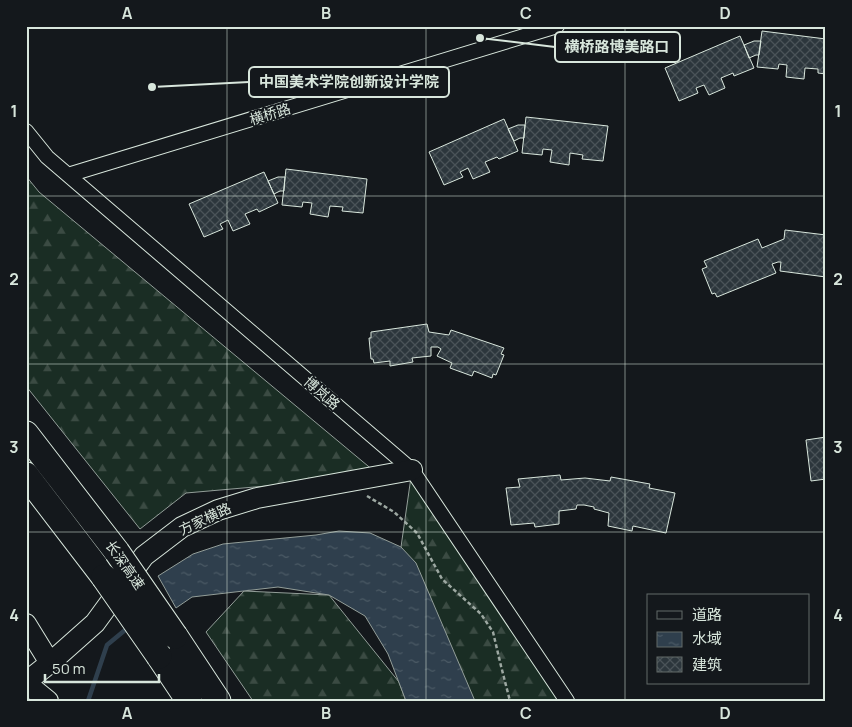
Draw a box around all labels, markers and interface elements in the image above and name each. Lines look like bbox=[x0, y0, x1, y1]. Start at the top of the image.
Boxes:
text: A bbox=[122, 2, 133, 24]
text: B bbox=[321, 2, 331, 24]
text: C bbox=[520, 2, 532, 24]
text: D bbox=[719, 2, 731, 24]
callout: 横桥路博美路口 bbox=[555, 32, 680, 62]
text: 横桥路博美路口 bbox=[564, 36, 670, 57]
callout: 中国美术学院创新设计学院 bbox=[249, 67, 449, 97]
text: 中国美术学院创新设计学院 bbox=[259, 71, 439, 92]
street label: 横桥路 bbox=[247, 98, 293, 129]
text: 1 bbox=[10, 100, 18, 122]
text: 1 bbox=[834, 100, 842, 122]
text: 2 bbox=[9, 268, 19, 290]
text: 2 bbox=[833, 268, 843, 290]
street label: 博岚路 bbox=[300, 372, 344, 414]
text: 3 bbox=[9, 436, 19, 458]
text: 3 bbox=[833, 436, 843, 458]
street label: 方家横路 bbox=[175, 498, 234, 539]
street label: 长深高速 bbox=[102, 536, 149, 593]
legend bbox=[647, 594, 810, 684]
text: 4 bbox=[9, 604, 19, 626]
text: 道路 bbox=[692, 604, 722, 625]
text: 4 bbox=[833, 604, 843, 626]
text: 水域 bbox=[692, 628, 722, 649]
scale bar bbox=[45, 652, 159, 684]
text: 建筑 bbox=[692, 654, 722, 675]
text: 50 m bbox=[52, 658, 86, 679]
text: A bbox=[122, 702, 133, 724]
text: B bbox=[321, 702, 331, 724]
text: C bbox=[520, 702, 532, 724]
text: D bbox=[719, 702, 731, 724]

